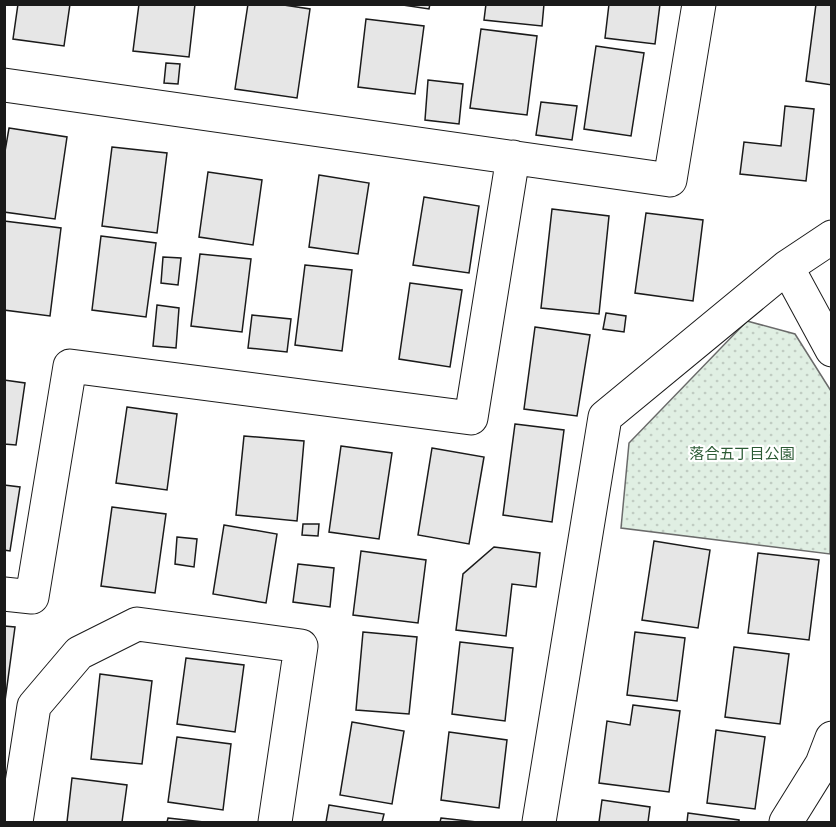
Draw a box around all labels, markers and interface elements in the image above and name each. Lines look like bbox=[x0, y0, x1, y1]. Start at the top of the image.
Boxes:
park label: 落合五丁目公園 bbox=[689, 445, 795, 462]

